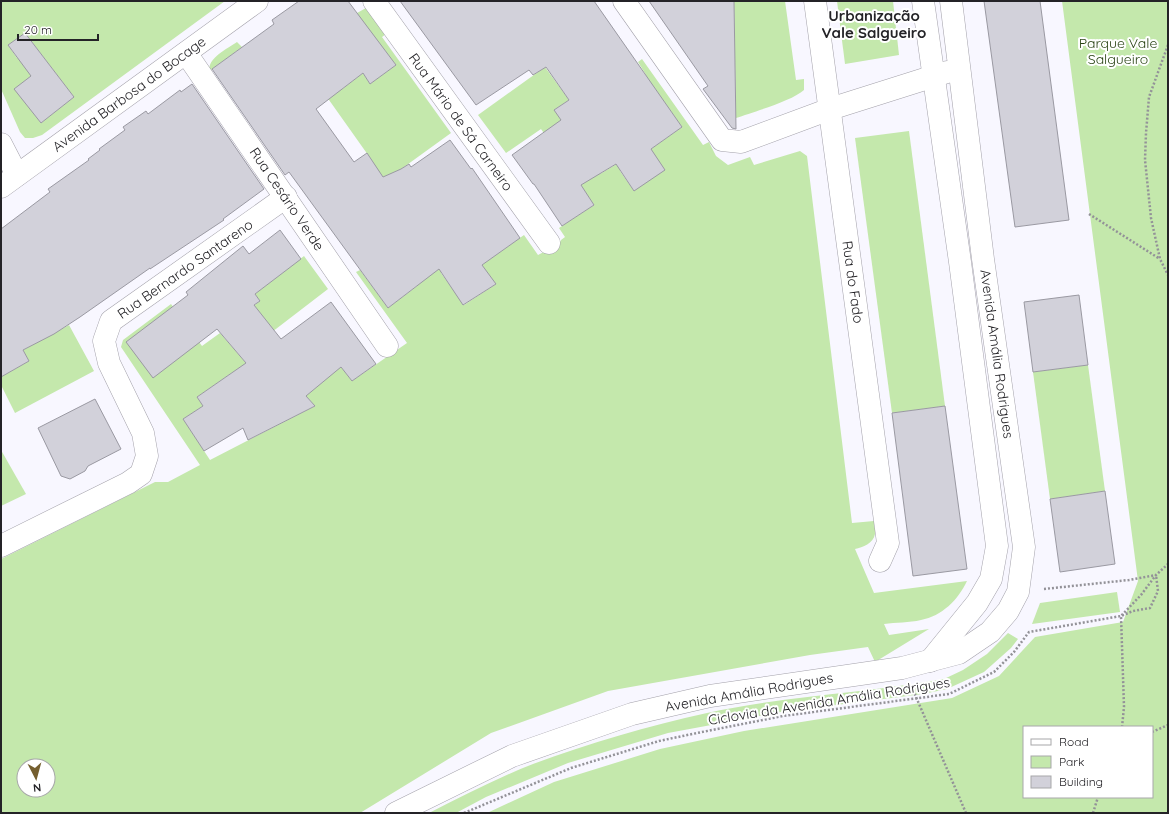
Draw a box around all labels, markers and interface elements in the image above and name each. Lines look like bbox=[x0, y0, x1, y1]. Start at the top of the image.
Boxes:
district label: Urbanização Vale Salgueiro bbox=[822, 6, 926, 42]
scale bar bbox=[18, 16, 98, 42]
text: 20 m bbox=[24, 22, 52, 37]
street label: Avenida Barbosa do Bocage bbox=[49, 32, 209, 156]
park label: Parque Vale Salgueiro bbox=[1079, 34, 1157, 68]
street label: Rua Mário de Sá Carneiro bbox=[405, 49, 517, 195]
street label: Rua Cesário Verde bbox=[246, 144, 328, 254]
street label: Rua Bernardo Santareno bbox=[114, 215, 256, 323]
street label: Rua do Fado bbox=[838, 239, 868, 325]
street label: Avenida Amália Rodrigues bbox=[976, 268, 1018, 440]
street label: Avenida Amália Rodrigues bbox=[664, 668, 834, 716]
street label: Ciclovia da Avenida Amália Rodrigues bbox=[707, 673, 951, 729]
legend bbox=[1023, 726, 1153, 798]
text: Road bbox=[1059, 734, 1089, 749]
text: Park bbox=[1059, 754, 1084, 769]
north arrow bbox=[16, 758, 56, 798]
text: Building bbox=[1059, 774, 1103, 789]
text: N bbox=[32, 781, 42, 795]

